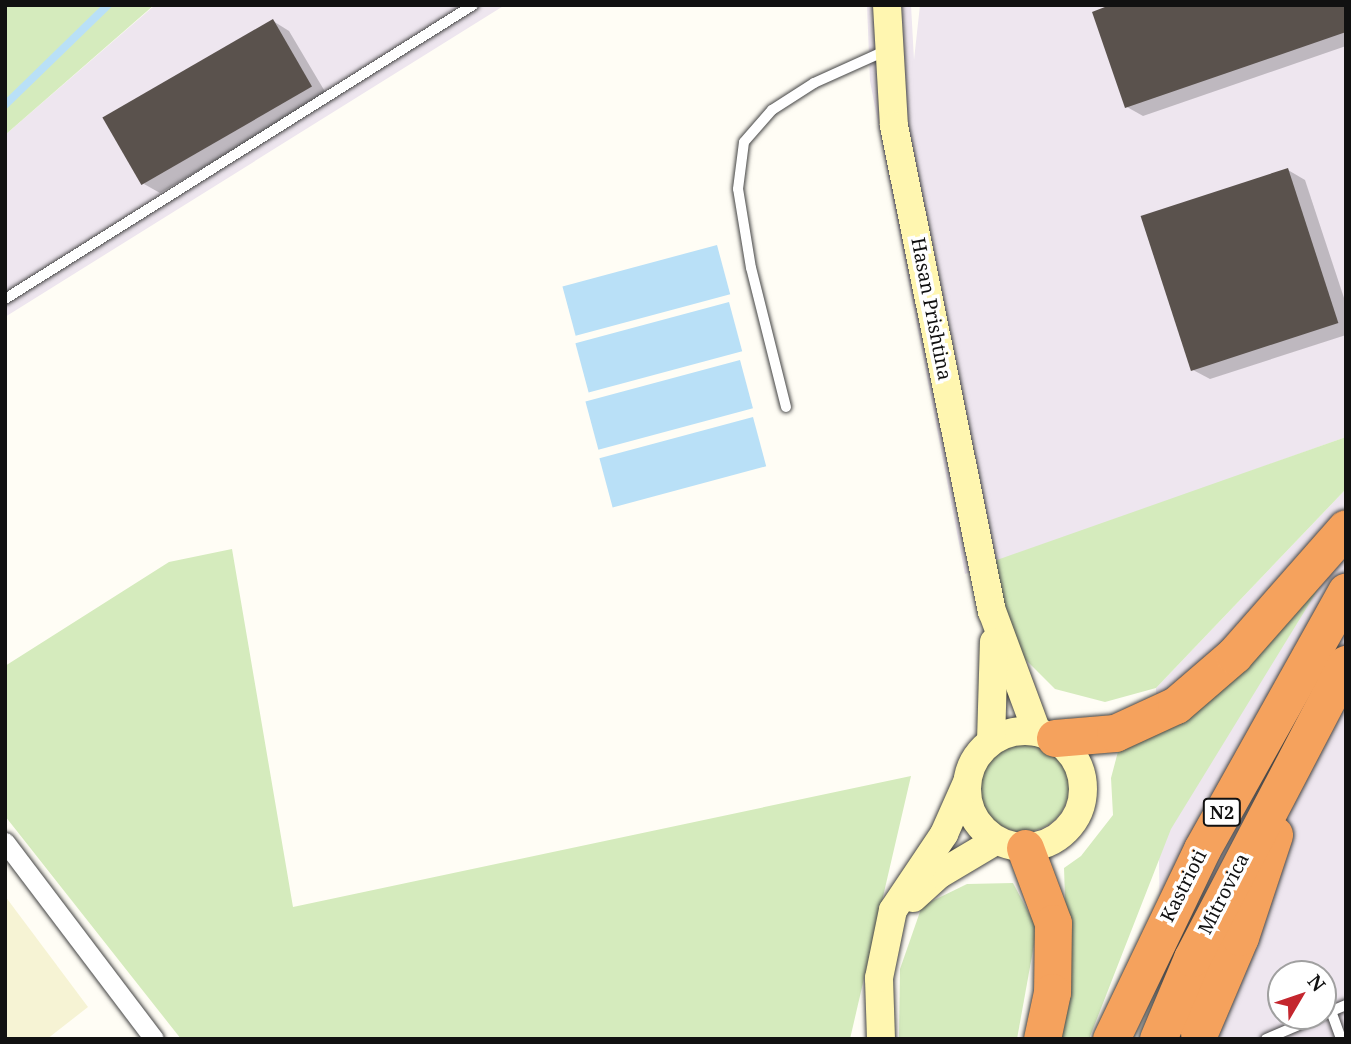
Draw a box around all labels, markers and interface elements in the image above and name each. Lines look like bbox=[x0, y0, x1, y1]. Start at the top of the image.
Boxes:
street label: Hasan Prishtina bbox=[906, 236, 956, 382]
road number: N2 bbox=[1203, 798, 1241, 826]
street label: Kastrioti bbox=[1156, 846, 1212, 926]
street label: Mitrovica bbox=[1194, 850, 1254, 938]
north arrow bbox=[1267, 960, 1337, 1030]
text: N bbox=[1302, 969, 1332, 997]

